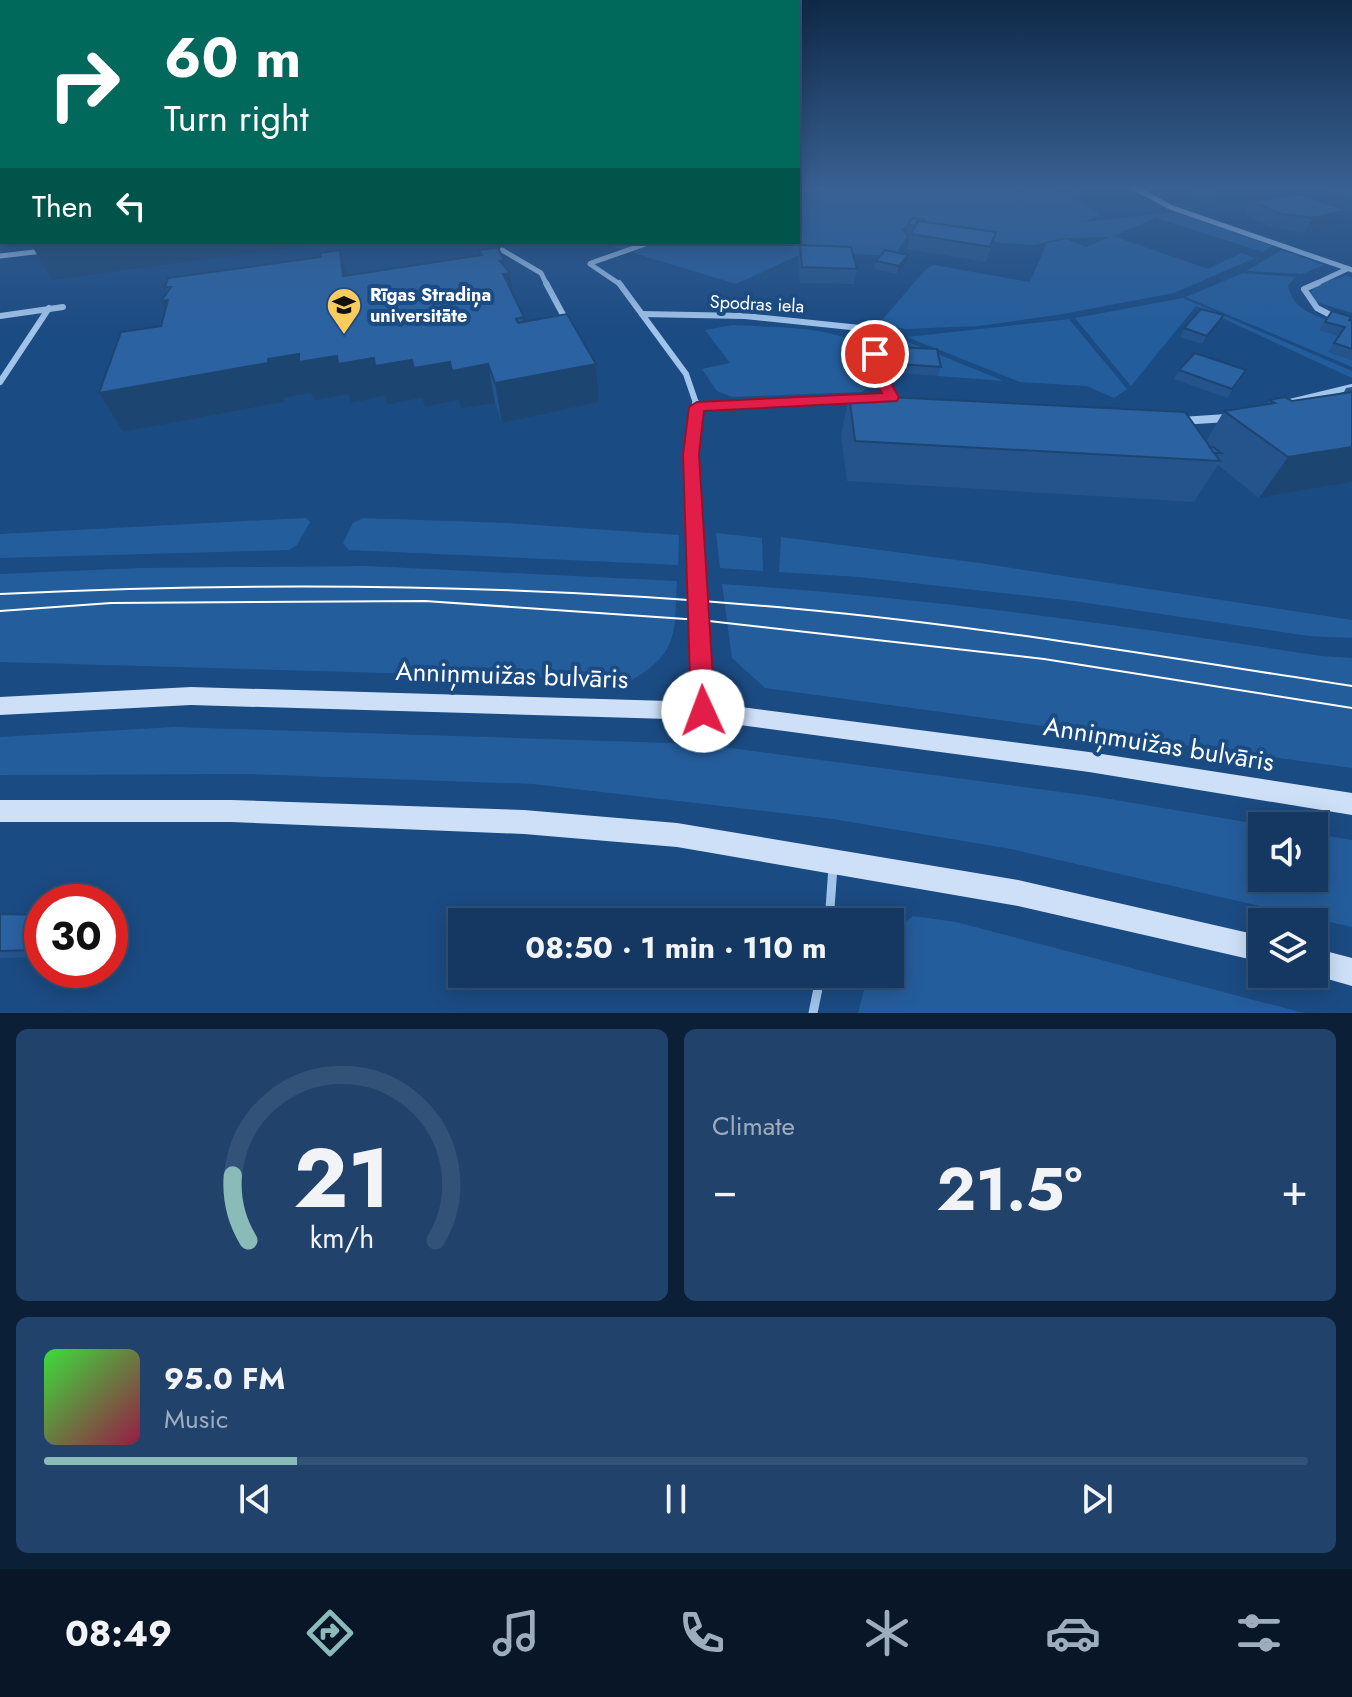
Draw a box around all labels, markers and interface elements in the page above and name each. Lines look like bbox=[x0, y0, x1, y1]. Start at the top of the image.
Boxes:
text: 60 m bbox=[164, 17, 301, 98]
icon: right bbox=[32, 32, 136, 136]
text: Turn right bbox=[164, 92, 309, 144]
icon: left bbox=[109, 184, 153, 228]
text: Then bbox=[32, 185, 93, 228]
place label: Rīgas Stradiņa universitāte bbox=[370, 282, 491, 329]
school or university icon: Rīgas Stradiņa universitāte bbox=[325, 286, 363, 336]
street label: Spodras iela bbox=[709, 289, 805, 319]
pin bbox=[841, 320, 909, 388]
icon: arrive bbox=[853, 332, 897, 376]
street label: Anniņmuižas bulvāris bbox=[395, 652, 629, 698]
position arrow bbox=[661, 669, 745, 753]
street label: Anniņmuižas bulvāris bbox=[1041, 707, 1277, 781]
map controls bbox=[1248, 812, 1328, 988]
button: sound bbox=[1248, 812, 1328, 892]
speed limit sign: 30 bbox=[24, 884, 128, 988]
button: layers bbox=[1248, 908, 1328, 988]
text: 08:50 · 1 min · 110 m bbox=[525, 926, 827, 969]
text: Climate bbox=[712, 1107, 795, 1145]
text: 21 bbox=[294, 1118, 390, 1238]
text: 21.5° bbox=[937, 1146, 1082, 1233]
text: − bbox=[712, 1158, 738, 1222]
text: + bbox=[1281, 1158, 1308, 1222]
text: km/h bbox=[310, 1217, 374, 1259]
text: 95.0 FM bbox=[164, 1357, 285, 1400]
text: Music bbox=[164, 1400, 228, 1438]
icon: previous bbox=[233, 1477, 277, 1521]
icon: pause bbox=[654, 1477, 698, 1521]
icon: next bbox=[1075, 1477, 1119, 1521]
icon: directions bbox=[302, 1605, 358, 1661]
icon: music bbox=[488, 1605, 544, 1661]
icon: phone bbox=[674, 1605, 730, 1661]
icon: climate bbox=[859, 1605, 915, 1661]
icon: car bbox=[1045, 1605, 1101, 1661]
icon: filters bbox=[1231, 1605, 1287, 1661]
text: 08:49 bbox=[65, 1607, 172, 1659]

